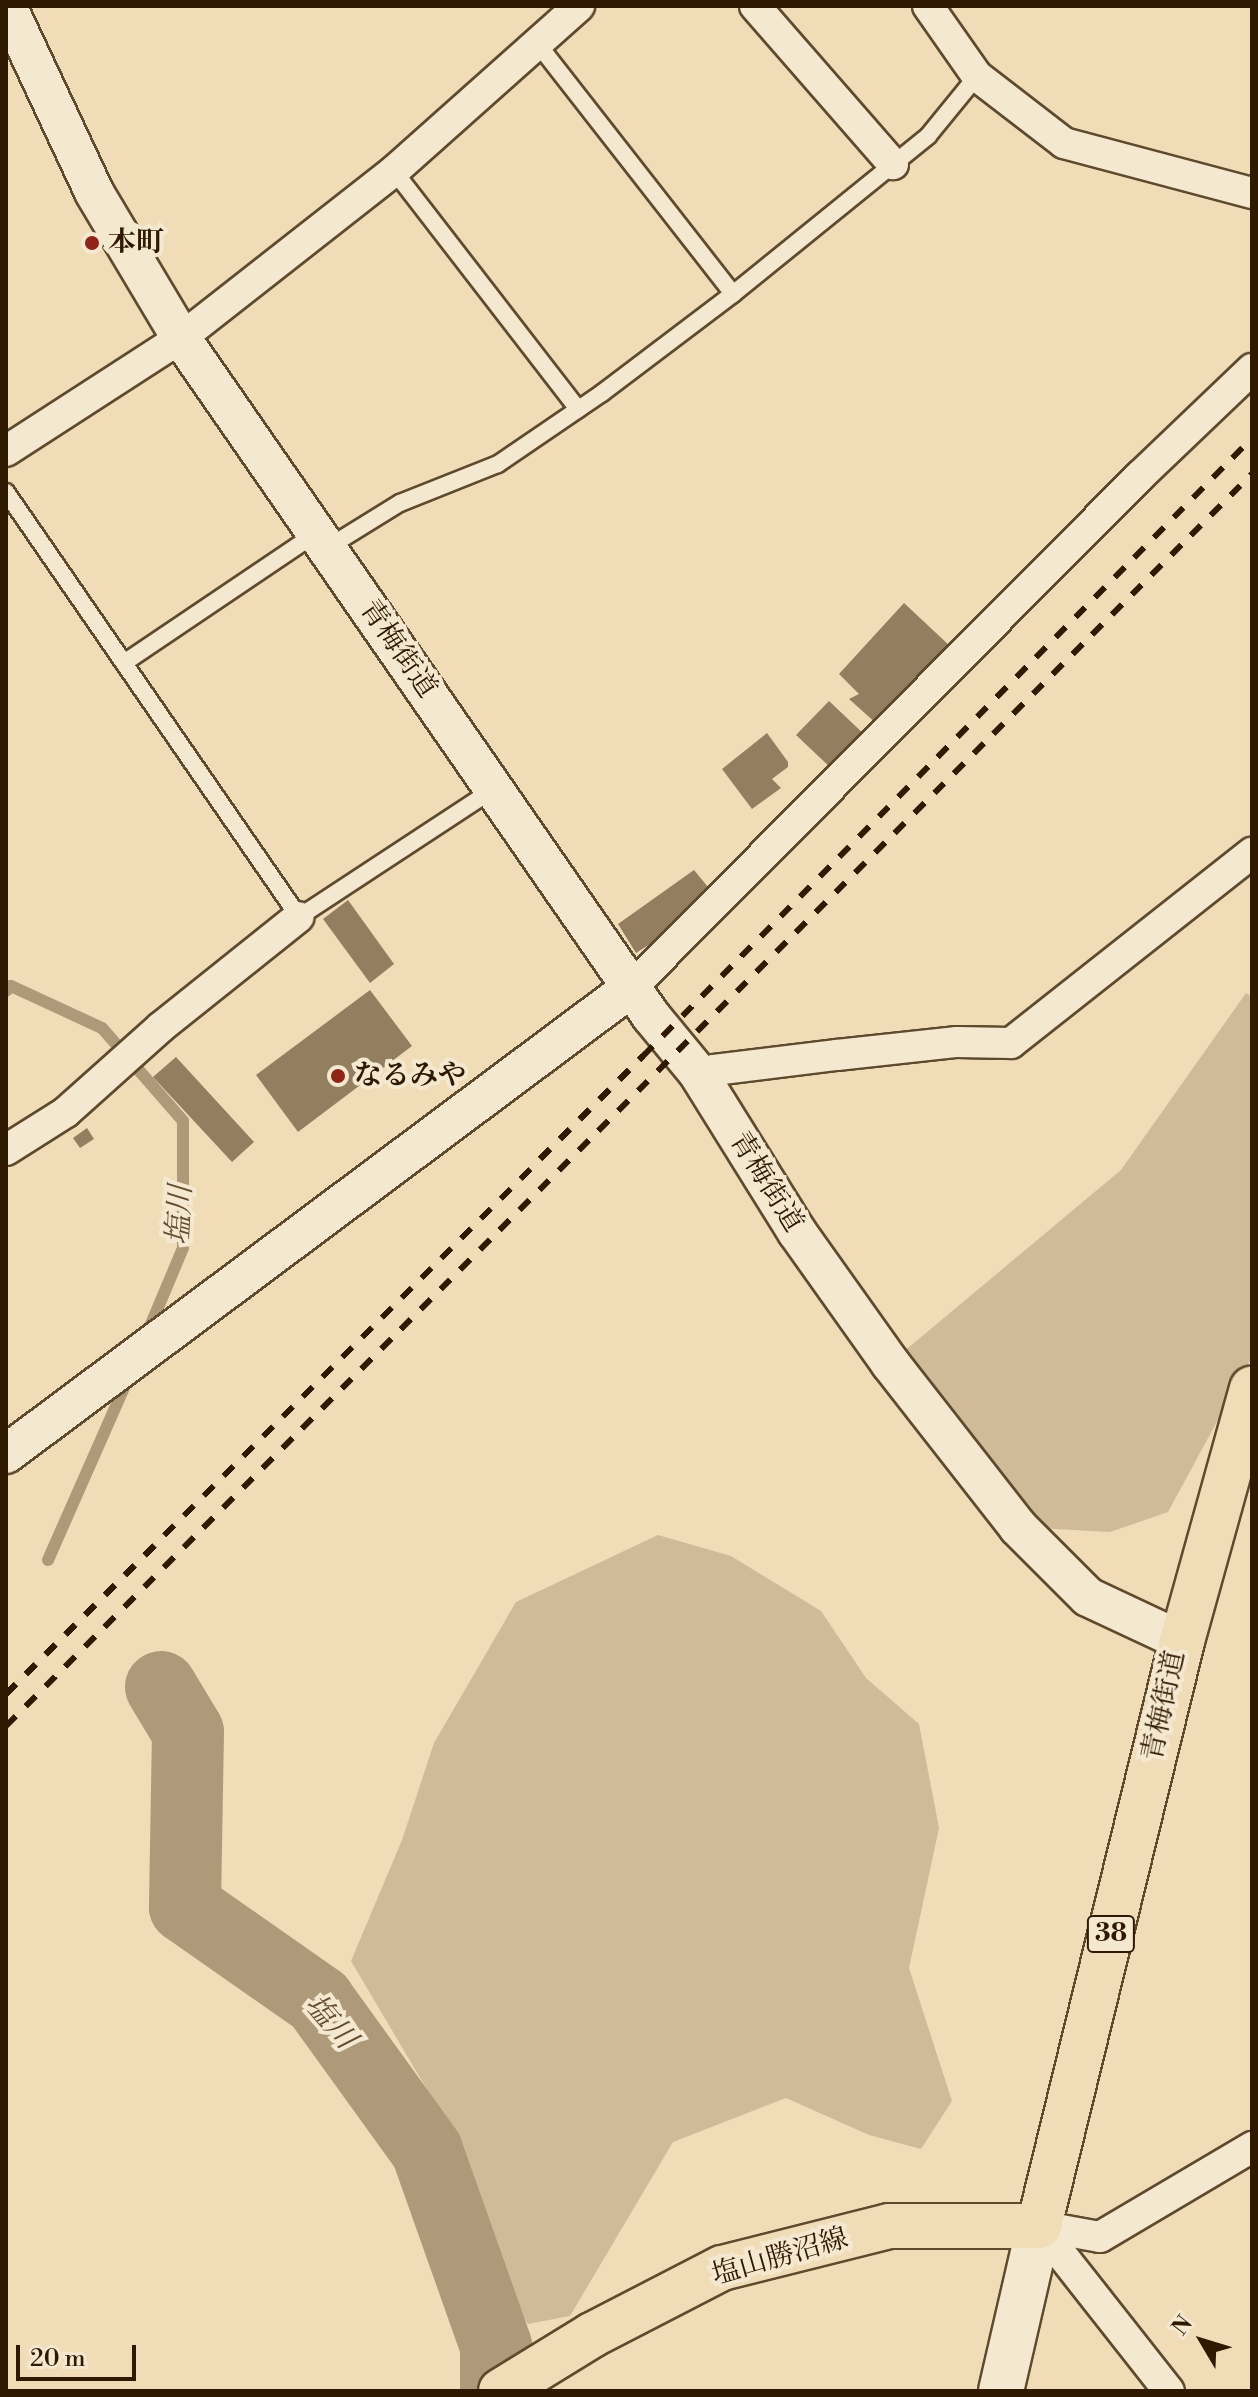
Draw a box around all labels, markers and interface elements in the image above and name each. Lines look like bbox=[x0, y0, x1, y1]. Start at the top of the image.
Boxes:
place label: 本町 bbox=[108, 226, 164, 260]
marker: 本町 bbox=[83, 234, 101, 252]
street label: 青梅街道 bbox=[352, 593, 444, 705]
place label: なるみや bbox=[354, 1059, 466, 1093]
marker: なるみや bbox=[329, 1067, 347, 1085]
street label: 青梅街道 bbox=[722, 1126, 810, 1238]
water label: 塩川 bbox=[160, 1184, 200, 1246]
street label: 青梅街道 bbox=[1136, 1648, 1192, 1764]
road number: 38 bbox=[1085, 1912, 1137, 1956]
water label: 塩川 bbox=[297, 1988, 363, 2056]
street label: 塩山勝沼線 bbox=[708, 2222, 852, 2292]
north arrow bbox=[1162, 2301, 1242, 2381]
text: N bbox=[1167, 2311, 1199, 2341]
scale bar bbox=[20, 2329, 140, 2379]
text: 20 m bbox=[30, 2344, 86, 2374]

